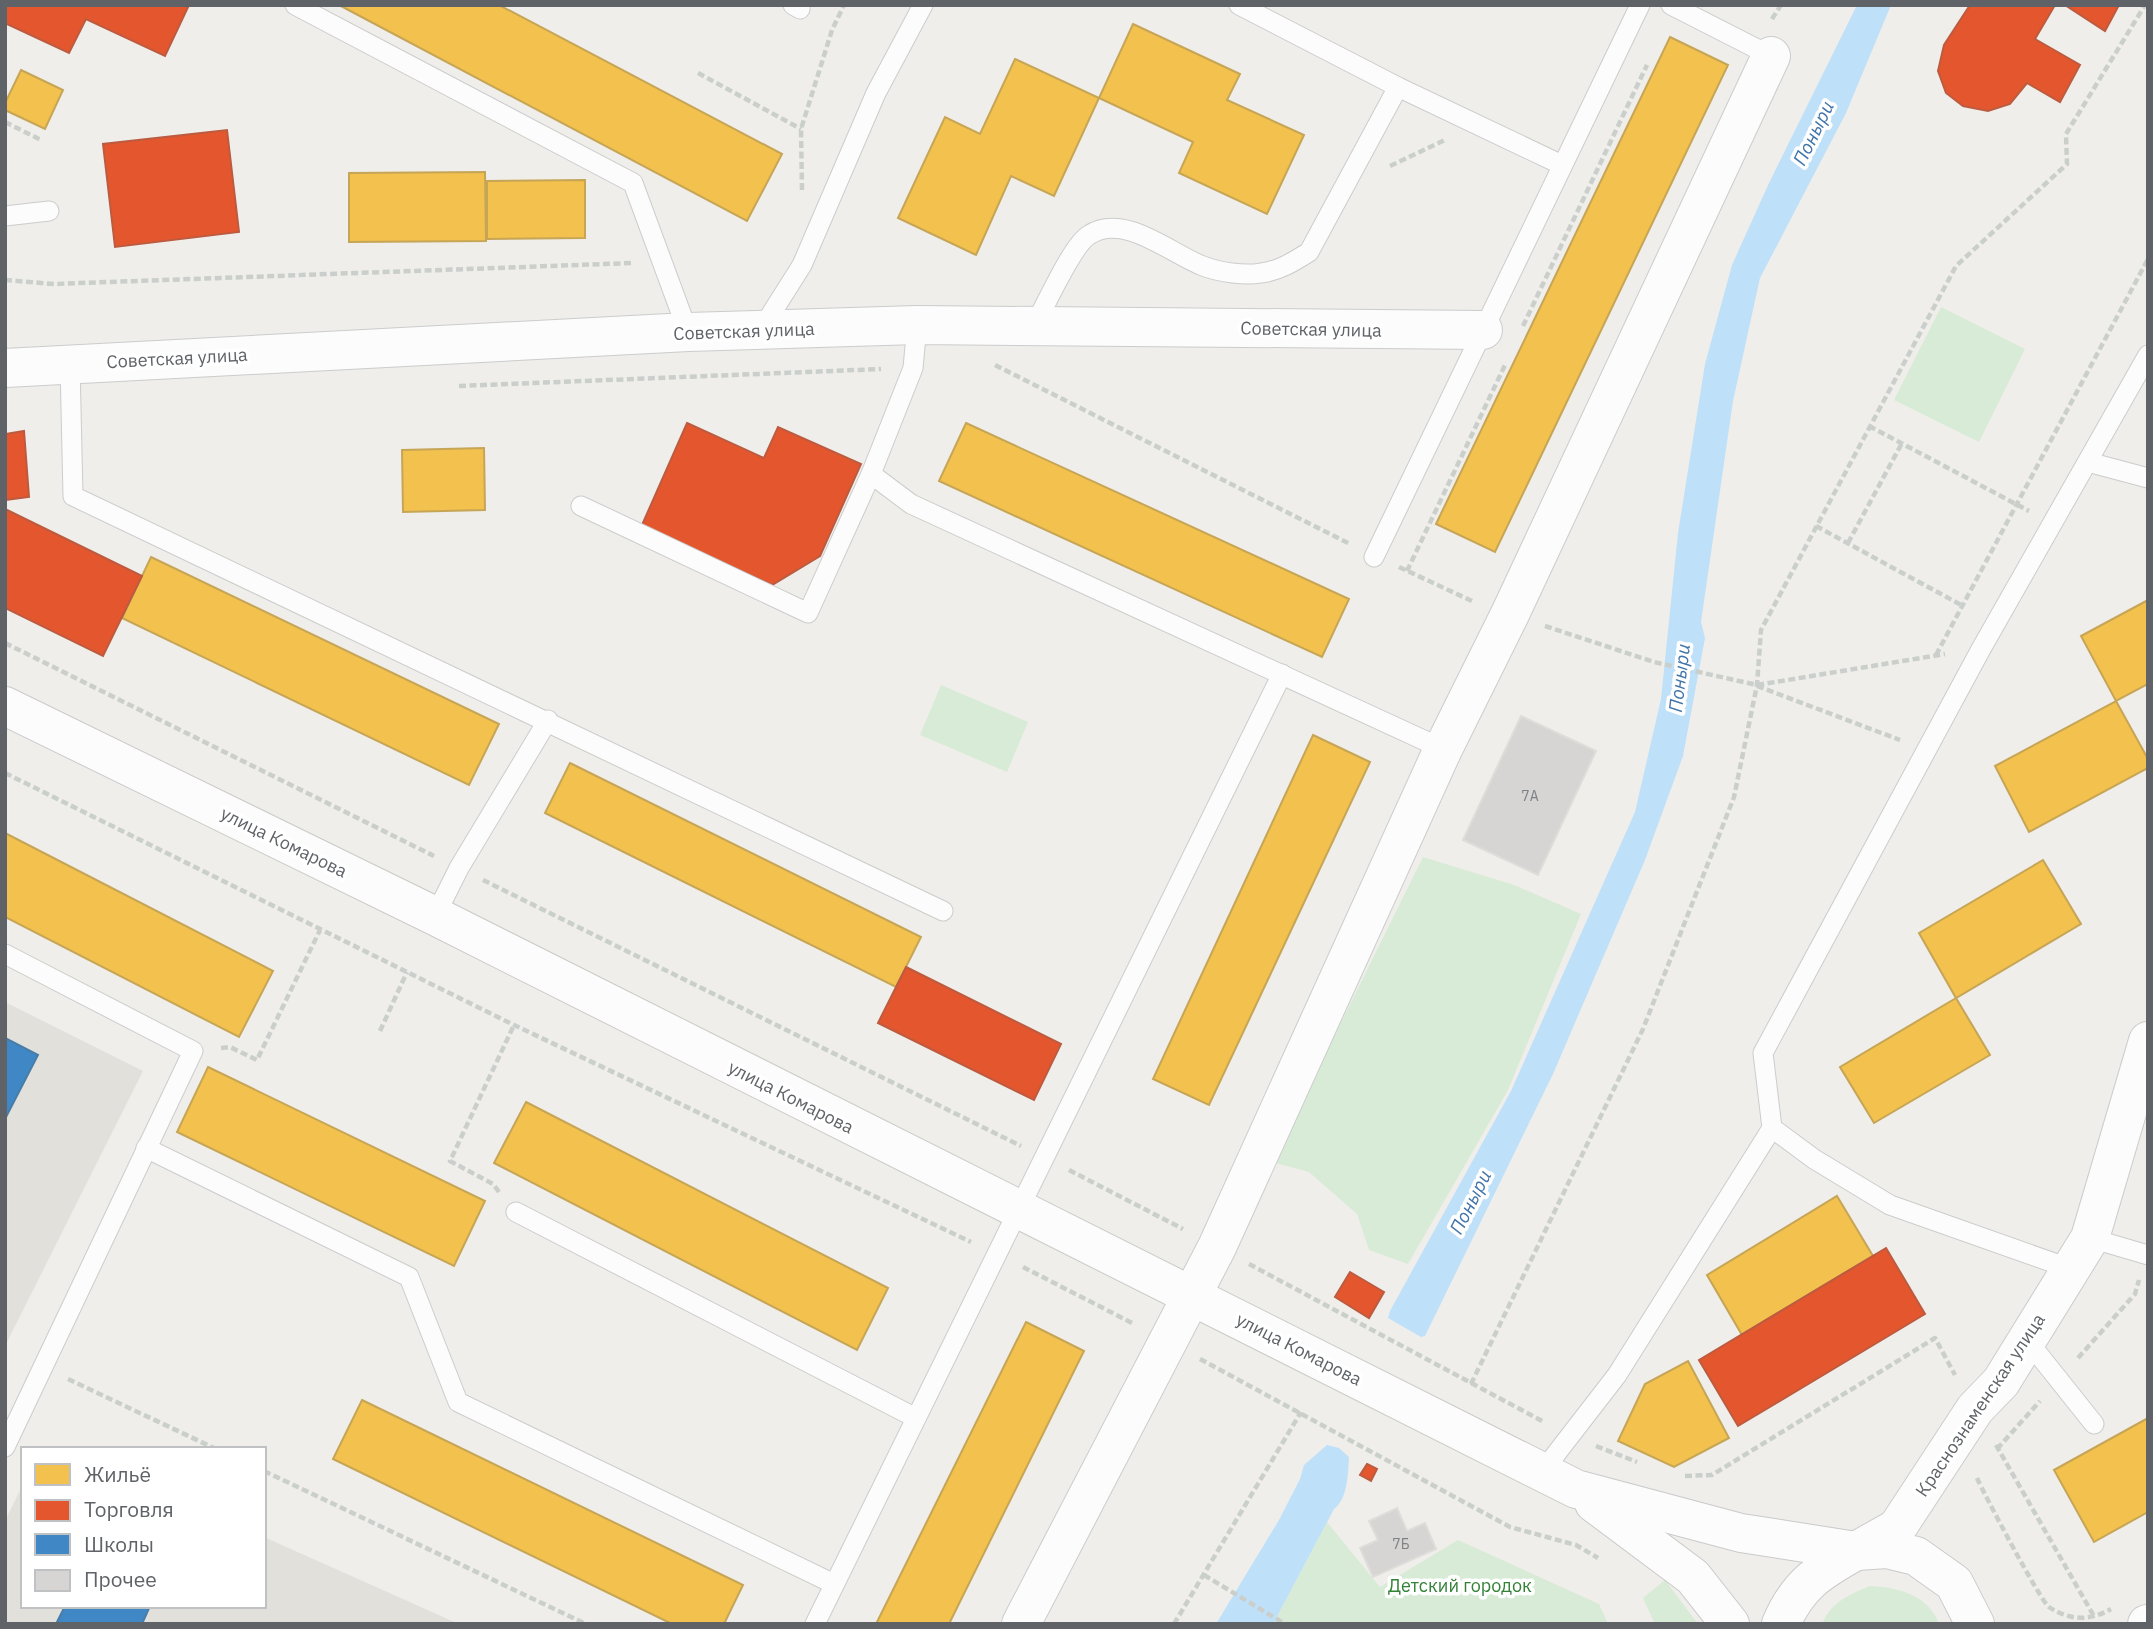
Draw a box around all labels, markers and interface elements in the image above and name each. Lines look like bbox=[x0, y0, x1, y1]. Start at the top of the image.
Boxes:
water label: Поныри bbox=[1787, 97, 1839, 169]
street label: Советская улица bbox=[1240, 316, 1382, 342]
street label: Советская улица bbox=[673, 317, 815, 345]
street label: Советская улица bbox=[106, 343, 249, 373]
water label: Поныри bbox=[1663, 642, 1695, 714]
house number: 7А bbox=[1521, 787, 1539, 805]
street label: улица Комарова bbox=[217, 801, 351, 883]
street label: улица Комарова bbox=[724, 1055, 858, 1139]
water label: Поныри bbox=[1444, 1166, 1496, 1238]
street label: улица Комарова bbox=[1232, 1307, 1366, 1391]
street label: Краснознаменская улица bbox=[1910, 1309, 2050, 1501]
legend bbox=[21, 1447, 266, 1608]
text: Жильё bbox=[84, 1460, 151, 1488]
text: Торговля bbox=[84, 1495, 174, 1523]
text: Школы bbox=[84, 1530, 154, 1558]
house number: 7Б bbox=[1392, 1535, 1410, 1553]
text: Прочее bbox=[84, 1565, 157, 1593]
park label: Детский городок bbox=[1388, 1574, 1532, 1597]

